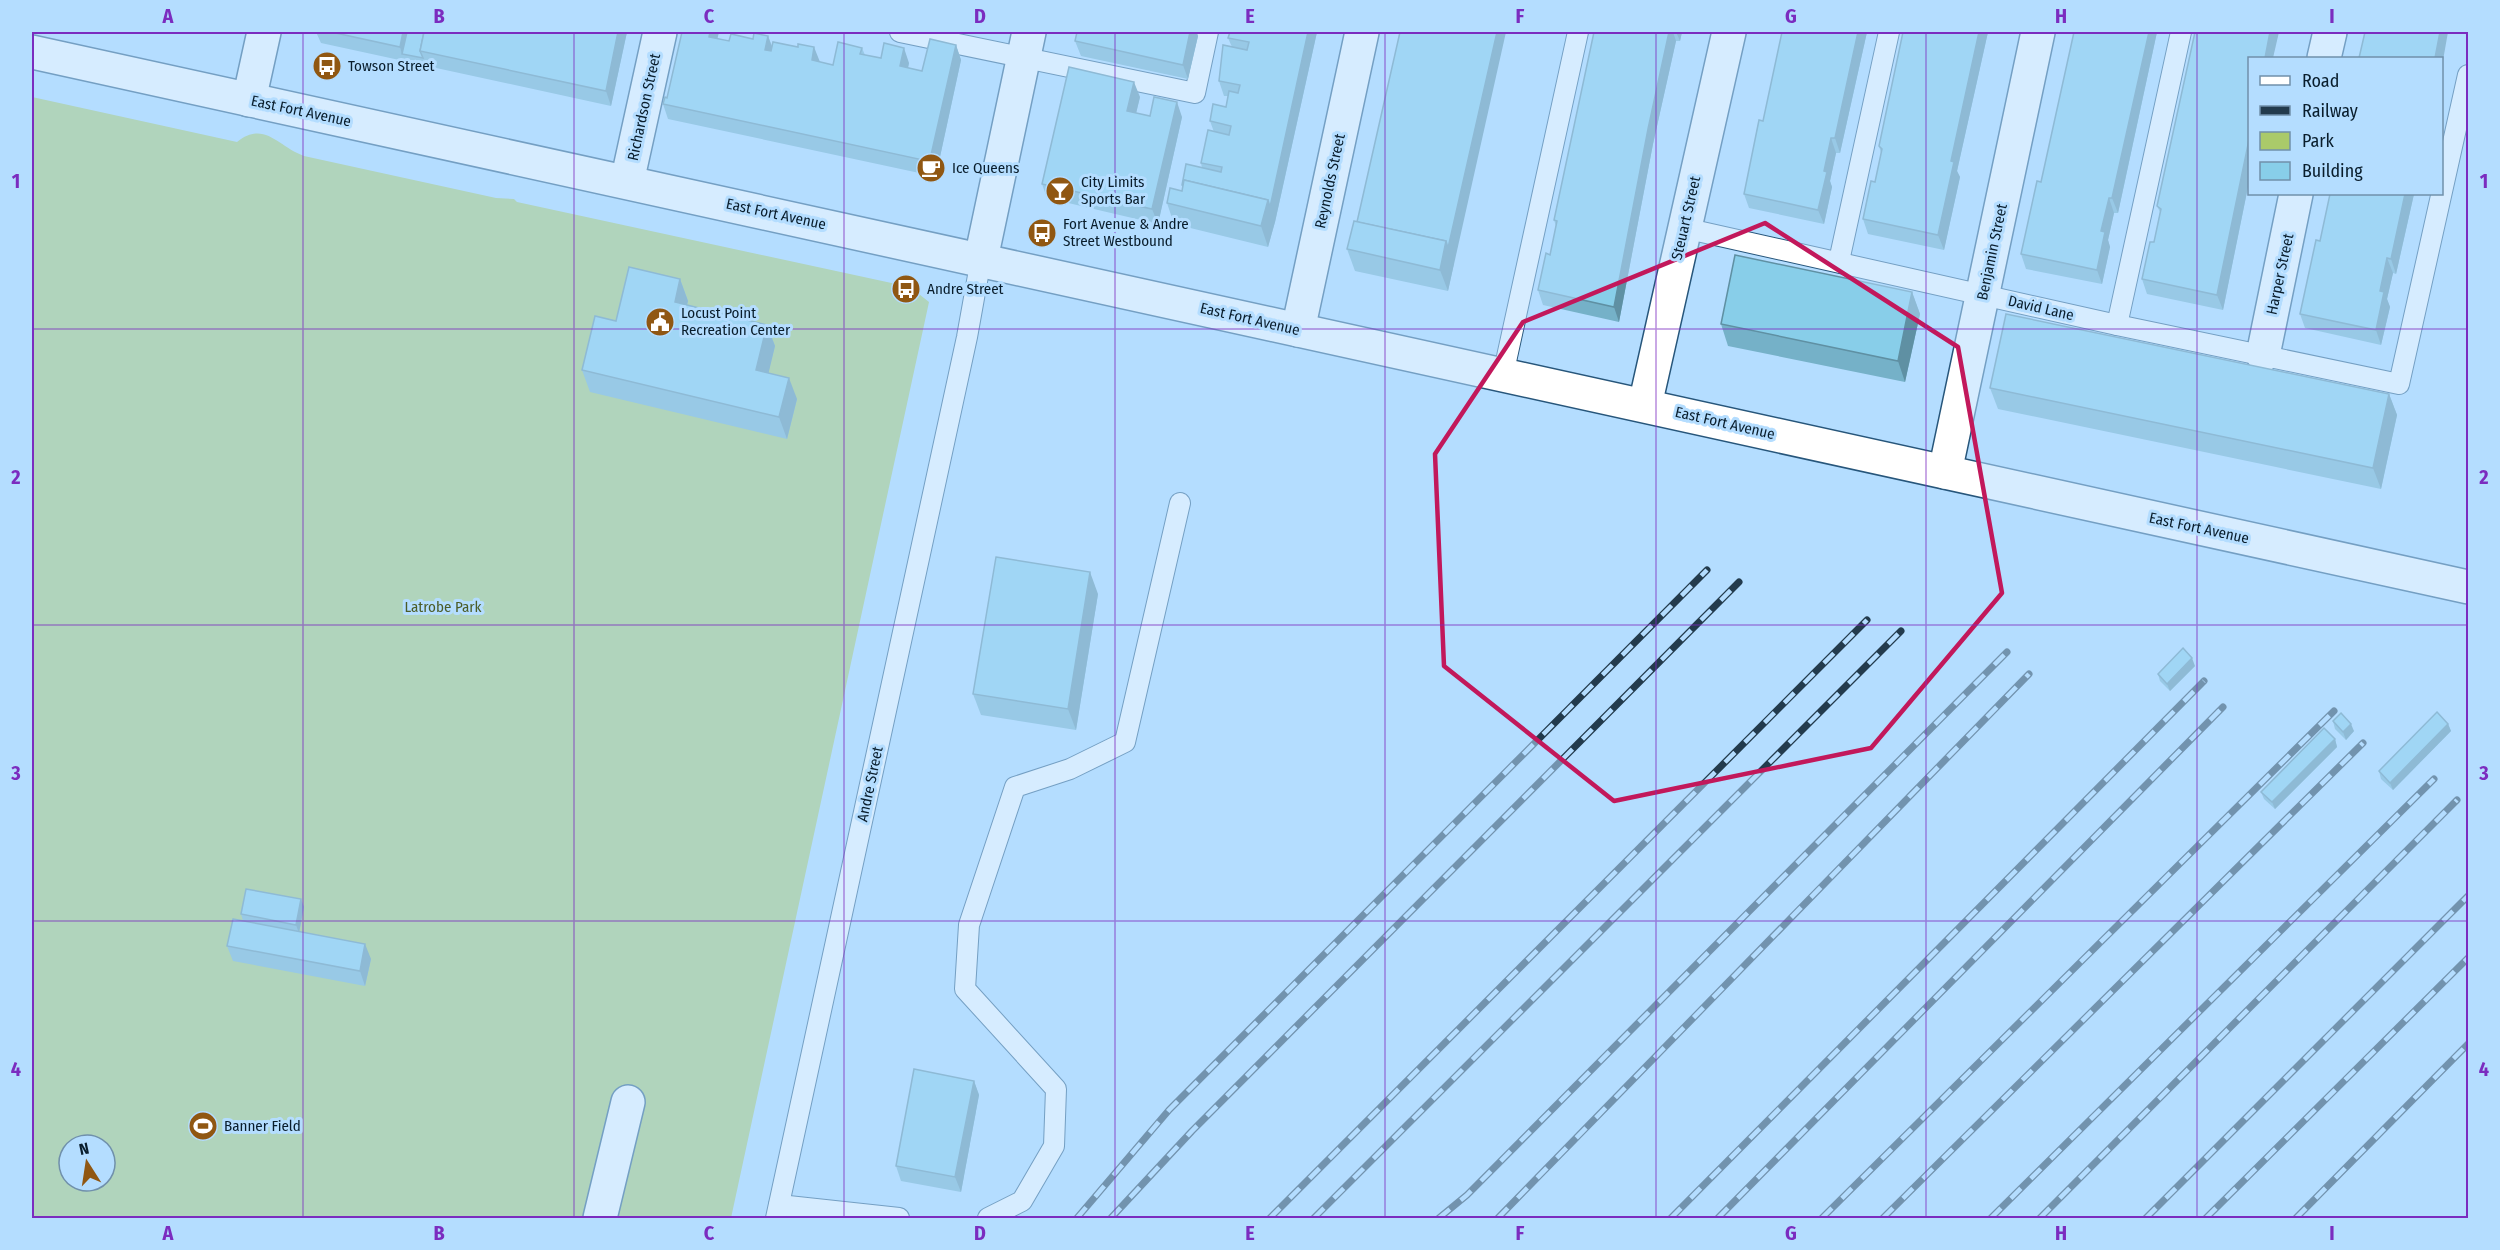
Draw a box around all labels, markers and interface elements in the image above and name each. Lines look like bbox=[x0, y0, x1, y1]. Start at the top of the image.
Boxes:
text: A bbox=[162, 4, 175, 28]
text: B bbox=[433, 4, 445, 28]
text: C bbox=[704, 4, 715, 28]
text: D bbox=[974, 4, 986, 28]
text: E bbox=[1245, 4, 1255, 28]
text: F bbox=[1516, 4, 1525, 28]
text: G bbox=[1785, 4, 1797, 28]
text: H bbox=[2055, 4, 2067, 28]
text: I bbox=[2329, 4, 2335, 28]
bus stop icon: Towson Street bbox=[311, 50, 343, 82]
street label: Richardson Street bbox=[624, 52, 664, 162]
place label: Towson Street bbox=[348, 57, 435, 75]
legend bbox=[2248, 57, 2443, 195]
text: Road bbox=[2302, 70, 2339, 92]
street label: East Fort Avenue bbox=[249, 92, 353, 130]
text: Railway bbox=[2302, 100, 2358, 122]
text: Park bbox=[2302, 130, 2335, 152]
street label: Reynolds Street bbox=[1311, 132, 1349, 230]
cafe icon: Ice Queens bbox=[915, 152, 947, 184]
place label: Ice Queens bbox=[952, 159, 1019, 177]
text: Building bbox=[2302, 160, 2363, 182]
text: 1 bbox=[12, 169, 20, 193]
text: 1 bbox=[2480, 169, 2488, 193]
place label: City Limits Sports Bar bbox=[1081, 173, 1146, 208]
street label: Steuart Street bbox=[1668, 174, 1704, 262]
bar icon: City Limits Sports Bar bbox=[1044, 175, 1076, 207]
street label: East Fort Avenue bbox=[724, 195, 828, 233]
street label: Benjamin Street bbox=[1973, 202, 2011, 302]
place label: Fort Avenue & Andre Street Westbound bbox=[1063, 215, 1189, 250]
bus stop icon: Fort Avenue & Andre Street Westbound bbox=[1026, 217, 1058, 249]
street label: Harper Street bbox=[2263, 232, 2297, 316]
bus stop icon: Andre Street bbox=[890, 273, 922, 305]
place label: Andre Street bbox=[927, 280, 1004, 298]
street label: David Lane bbox=[2006, 292, 2076, 324]
street label: East Fort Avenue bbox=[1198, 299, 1302, 339]
place label: Locust Point Recreation Center bbox=[681, 304, 791, 339]
public building icon: Locust Point Recreation Center bbox=[644, 306, 676, 338]
street label: East Fort Avenue bbox=[1673, 403, 1777, 443]
text: 2 bbox=[10, 465, 21, 489]
text: 2 bbox=[2478, 465, 2489, 489]
street label: East Fort Avenue bbox=[2147, 509, 2251, 547]
park label: Latrobe Park bbox=[404, 598, 482, 616]
street label: Andre Street bbox=[853, 745, 887, 823]
text: 3 bbox=[10, 761, 21, 785]
text: 3 bbox=[2478, 761, 2489, 785]
text: 4 bbox=[11, 1057, 21, 1081]
text: 4 bbox=[2479, 1057, 2489, 1081]
sports icon: Banner Field bbox=[187, 1110, 219, 1142]
place label: Banner Field bbox=[224, 1117, 301, 1135]
north arrow bbox=[57, 1133, 117, 1193]
text: N bbox=[77, 1139, 91, 1159]
text: A bbox=[162, 1221, 175, 1245]
text: B bbox=[433, 1221, 445, 1245]
text: C bbox=[704, 1221, 715, 1245]
text: D bbox=[974, 1221, 986, 1245]
text: E bbox=[1245, 1221, 1255, 1245]
text: F bbox=[1516, 1221, 1525, 1245]
text: G bbox=[1785, 1221, 1797, 1245]
text: H bbox=[2055, 1221, 2067, 1245]
text: I bbox=[2329, 1221, 2335, 1245]

